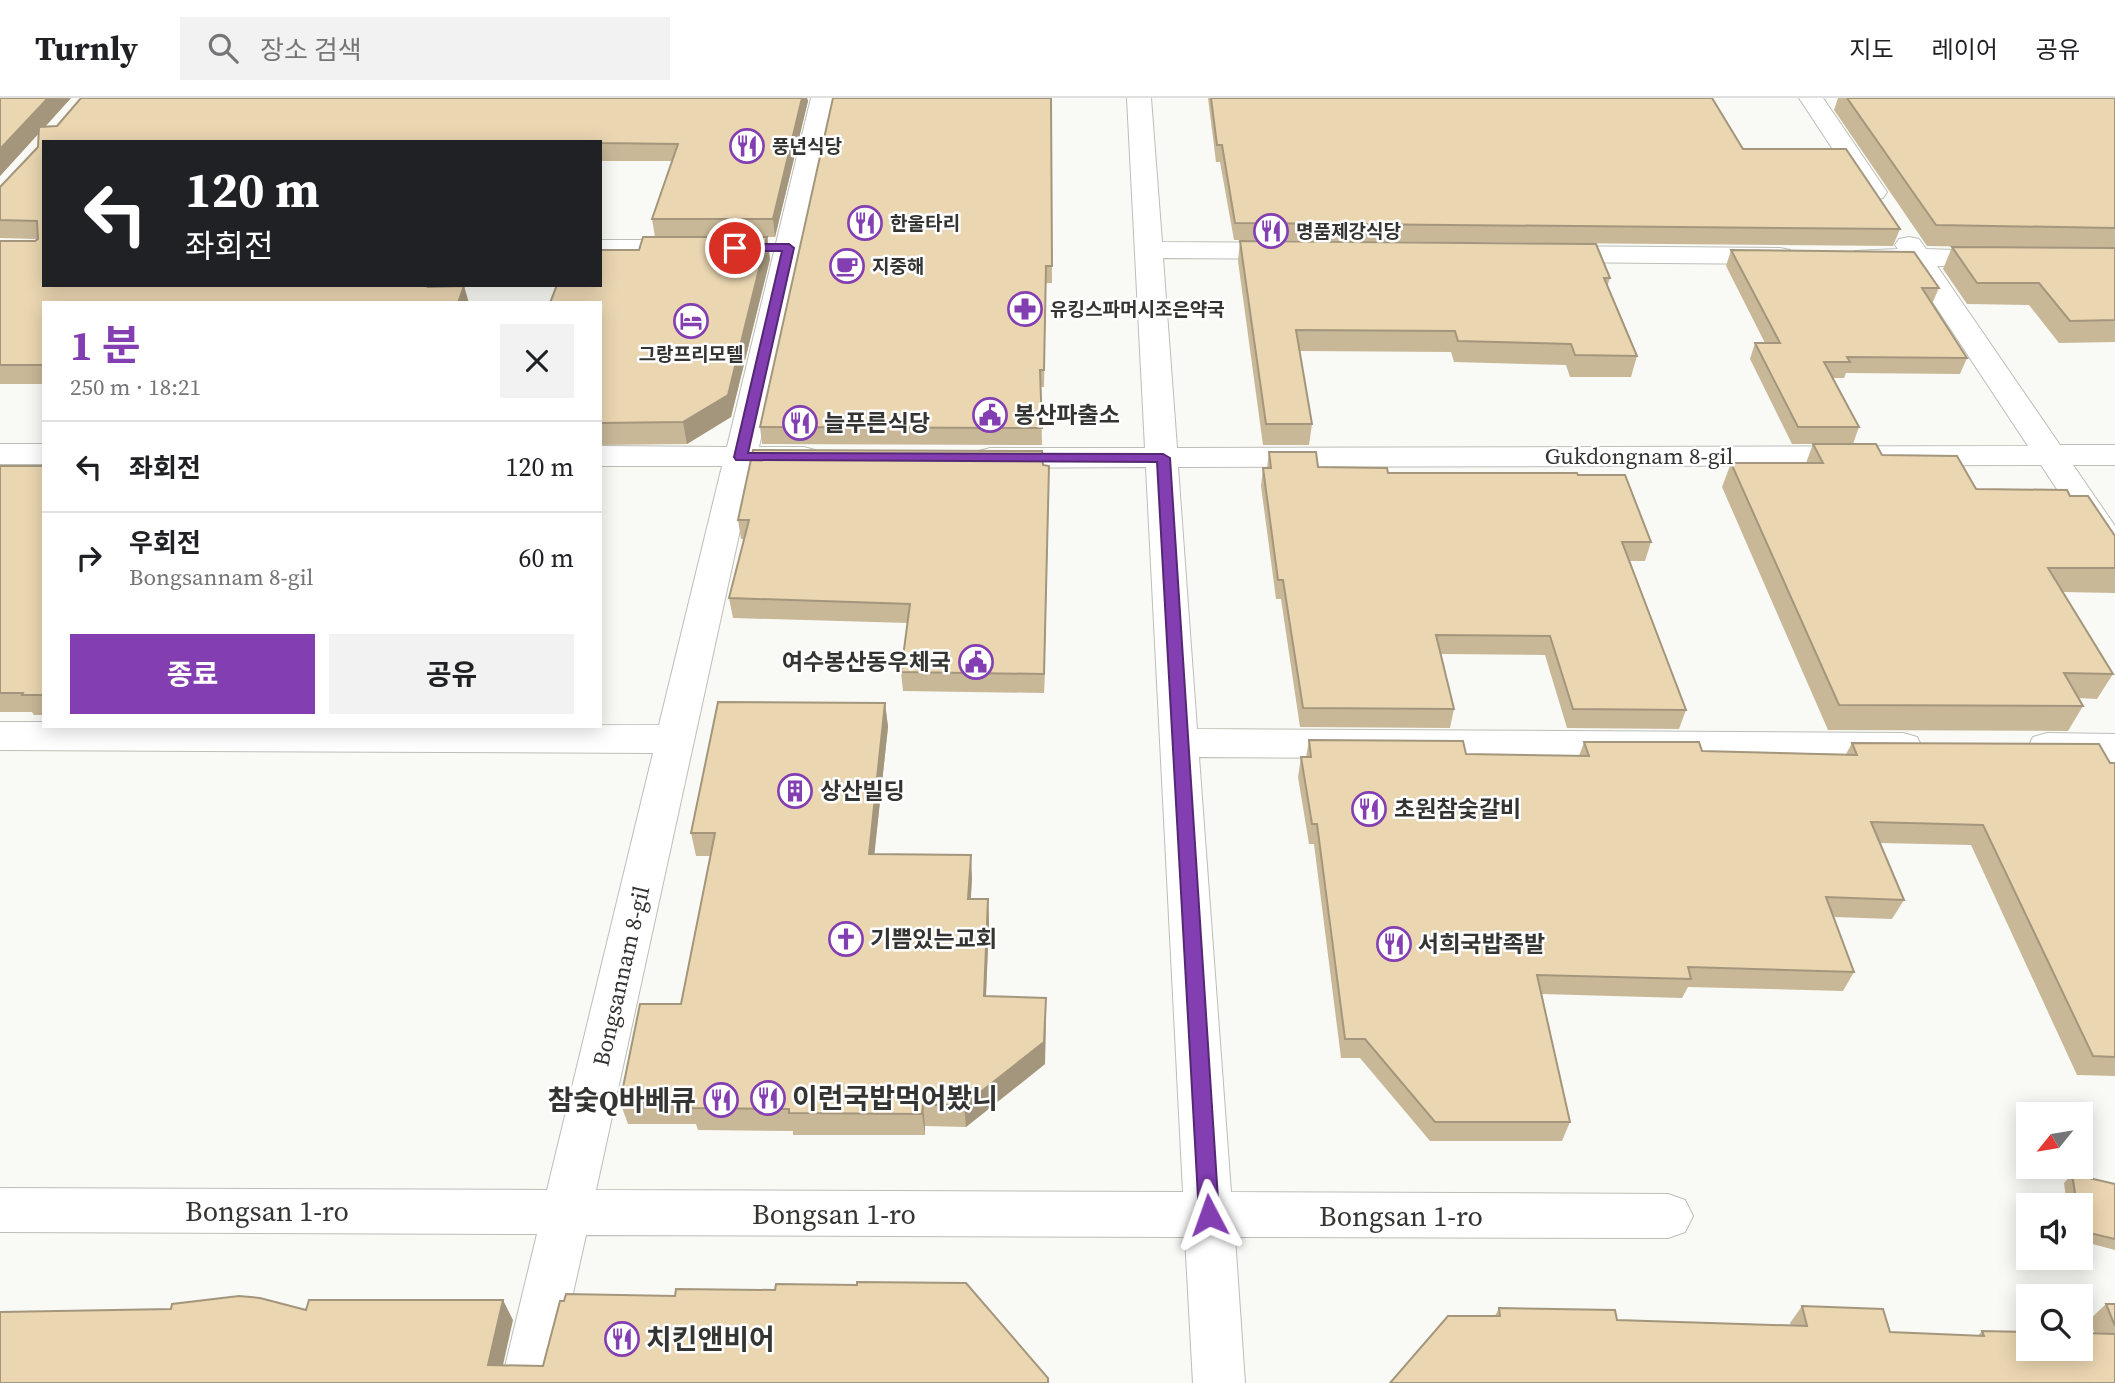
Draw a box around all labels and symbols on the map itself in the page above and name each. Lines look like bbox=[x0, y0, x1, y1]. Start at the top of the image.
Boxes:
restaurant icon: 풍년식당 bbox=[728, 127, 766, 165]
place label: 풍년식당 bbox=[772, 133, 842, 159]
restaurant icon: 한울타리 bbox=[846, 204, 884, 242]
place label: 한울타리 bbox=[890, 210, 960, 236]
restaurant icon: 명품제강식당 bbox=[1252, 212, 1290, 250]
pin bbox=[705, 218, 765, 278]
place label: 명품제강식당 bbox=[1296, 218, 1401, 244]
cafe icon: 지중해 bbox=[828, 247, 866, 285]
place label: 지중해 bbox=[872, 253, 924, 279]
pharmacy icon: 유킹스파머시조은약국 bbox=[1006, 290, 1044, 328]
place label: 유킹스파머시조은약국 bbox=[1050, 296, 1225, 322]
hotel icon: 그랑프리모텔 bbox=[672, 302, 710, 340]
place label: 그랑프리모텔 bbox=[639, 341, 743, 367]
public building icon: 봉산파출소 bbox=[971, 396, 1009, 434]
place label: 봉산파출소 bbox=[1014, 399, 1120, 431]
restaurant icon: 늘푸른식당 bbox=[781, 404, 819, 442]
place label: 늘푸른식당 bbox=[824, 407, 930, 439]
street label: Gukdongnam 8-gil bbox=[1545, 440, 1733, 472]
public building icon: 여수봉산동우체국 bbox=[957, 643, 995, 681]
place label: 여수봉산동우체국 bbox=[782, 646, 951, 678]
building icon: 상산빌딩 bbox=[776, 772, 814, 810]
place label: 상산빌딩 bbox=[820, 775, 905, 807]
restaurant icon: 초원참숯갈비 bbox=[1350, 790, 1388, 828]
place label: 초원참숯갈비 bbox=[1394, 793, 1521, 825]
street label: Bongsannam 8-gil bbox=[585, 882, 657, 1069]
church icon: 기쁨있는교회 bbox=[827, 920, 865, 958]
place label: 기쁨있는교회 bbox=[870, 923, 997, 955]
restaurant icon: 서희국밥족발 bbox=[1375, 925, 1413, 963]
place label: 서희국밥족발 bbox=[1418, 928, 1545, 960]
restaurant icon: 이런국밥먹어봤니 bbox=[749, 1079, 787, 1117]
place label: 이런국밥먹어봤니 bbox=[792, 1079, 998, 1117]
place label: 참숯Q바베큐 bbox=[548, 1081, 696, 1119]
restaurant icon: 참숯Q바베큐 bbox=[702, 1081, 740, 1119]
north arrow bbox=[2016, 1102, 2093, 1180]
position arrow bbox=[1172, 1178, 1246, 1252]
street label: Bongsan 1-ro bbox=[185, 1192, 349, 1230]
street label: Bongsan 1-ro bbox=[752, 1195, 916, 1233]
street label: Bongsan 1-ro bbox=[1319, 1197, 1483, 1235]
restaurant icon: 치킨앤비어 bbox=[603, 1320, 641, 1358]
place label: 치킨앤비어 bbox=[646, 1320, 775, 1358]

